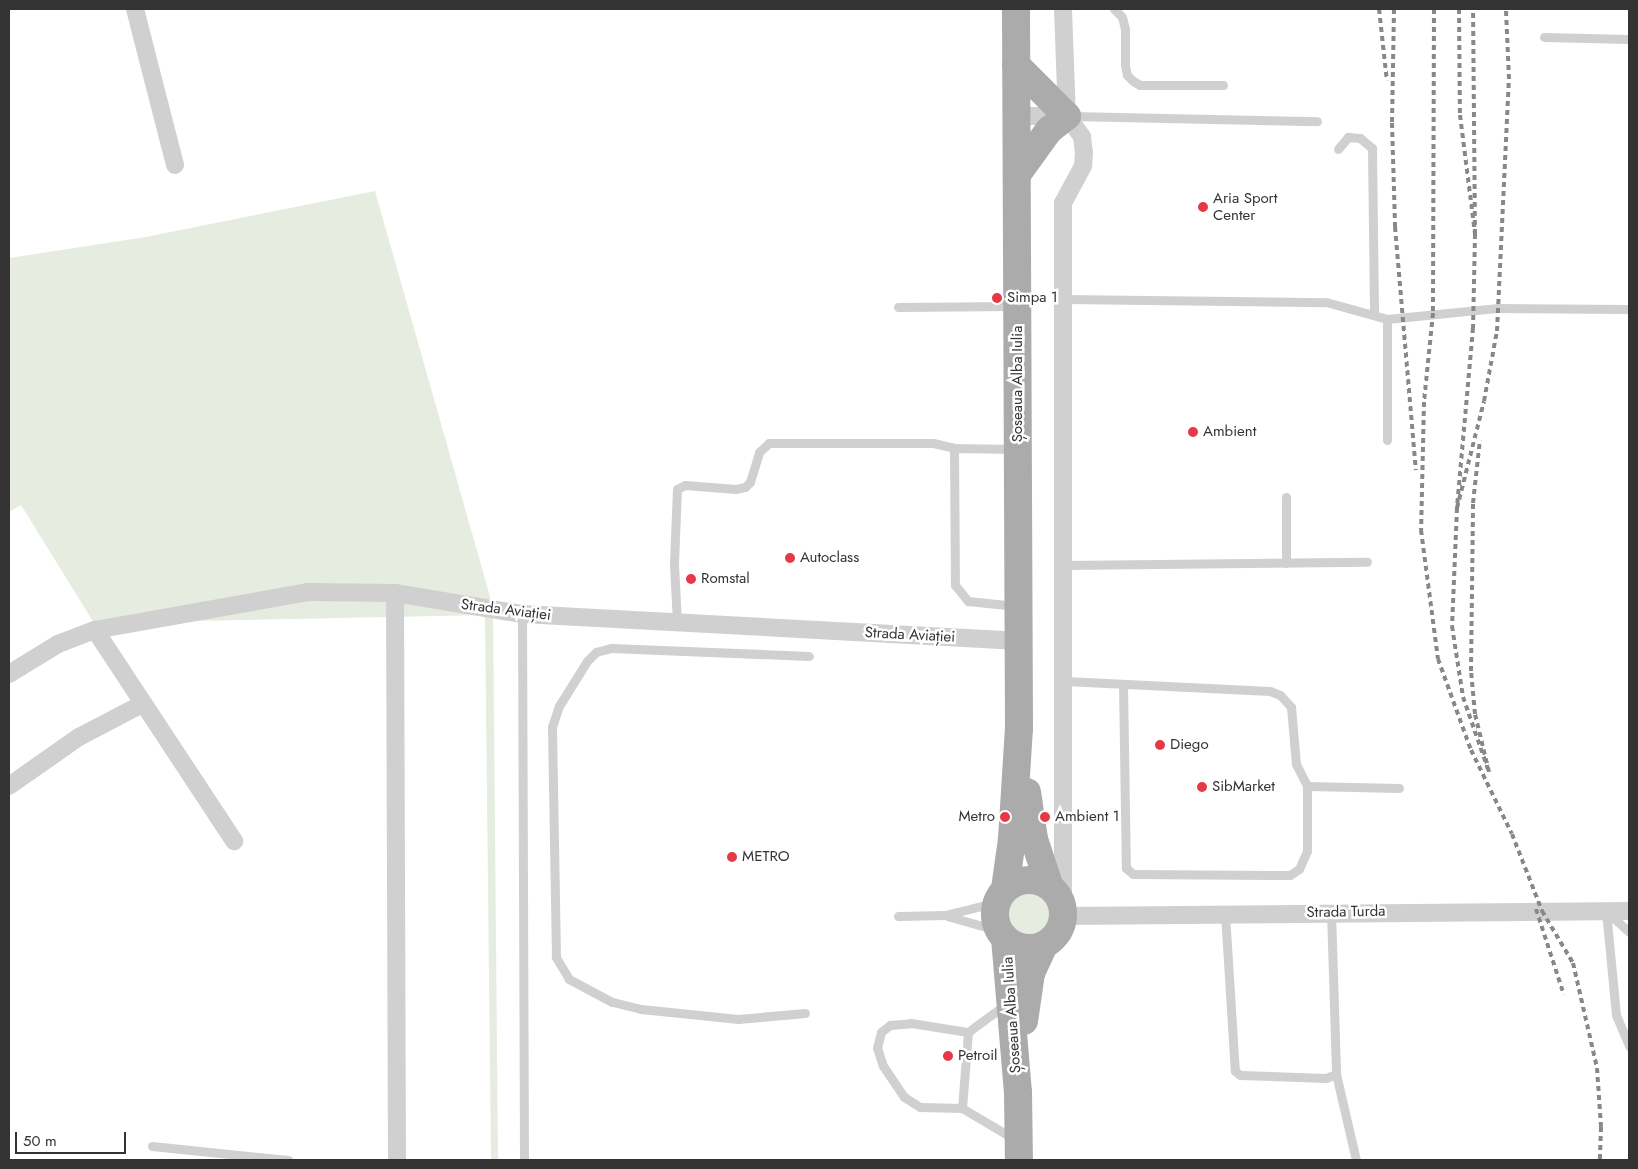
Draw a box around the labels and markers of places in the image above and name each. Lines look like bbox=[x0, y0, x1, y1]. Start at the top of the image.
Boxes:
place label: Aria Sport Center bbox=[1213, 189, 1277, 224]
marker: Aria Sport Center bbox=[1197, 201, 1209, 213]
place label: Simpa 1 bbox=[1007, 289, 1058, 307]
marker: Simpa 1 bbox=[991, 292, 1003, 304]
place label: Ambient bbox=[1203, 423, 1256, 441]
marker: Ambient bbox=[1187, 426, 1199, 438]
place label: Autoclass bbox=[800, 549, 859, 567]
marker: Autoclass bbox=[784, 552, 796, 564]
place label: Romstal bbox=[701, 570, 750, 588]
marker: Romstal bbox=[685, 573, 697, 585]
place label: Diego bbox=[1170, 736, 1209, 754]
marker: Diego bbox=[1154, 739, 1166, 751]
place label: SibMarket bbox=[1212, 778, 1275, 796]
marker: SibMarket bbox=[1196, 781, 1208, 793]
place label: Metro bbox=[958, 808, 995, 826]
place label: Ambient 1 bbox=[1055, 808, 1119, 826]
marker: Metro bbox=[999, 811, 1011, 823]
marker: Ambient 1 bbox=[1039, 811, 1051, 823]
place label: METRO bbox=[742, 848, 790, 866]
marker: METRO bbox=[726, 851, 738, 863]
place label: Petroil bbox=[958, 1047, 998, 1065]
marker: Petroil bbox=[942, 1050, 954, 1062]

